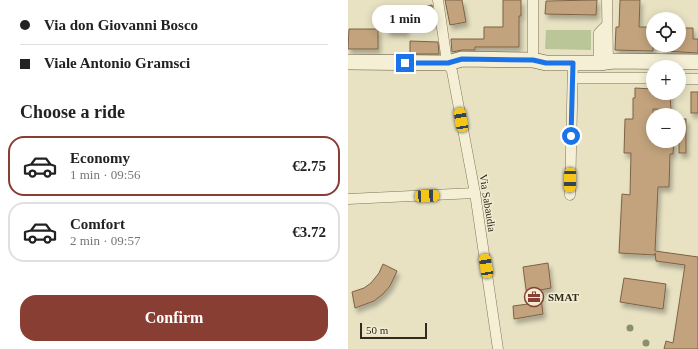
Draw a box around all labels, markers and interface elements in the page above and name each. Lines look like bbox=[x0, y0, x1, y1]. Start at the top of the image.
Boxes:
callout: 1 min bbox=[372, 5, 438, 33]
text: 1 min bbox=[389, 11, 421, 26]
map controls bbox=[646, 12, 686, 148]
button: locate bbox=[646, 12, 686, 52]
text: Via don Giovanni Bosco bbox=[44, 17, 198, 33]
route end bbox=[396, 54, 414, 72]
text: Viale Antonio Gramsci bbox=[44, 55, 190, 71]
button: + bbox=[646, 60, 686, 100]
text: Choose a ride bbox=[20, 102, 125, 122]
car bbox=[453, 107, 469, 133]
button: − bbox=[646, 108, 686, 148]
route start bbox=[562, 127, 580, 145]
icon: car bbox=[22, 148, 58, 184]
text: Economy bbox=[70, 150, 130, 166]
text: €2.75 bbox=[292, 158, 326, 174]
text: 1 min · 09:56 bbox=[70, 167, 140, 182]
car bbox=[564, 168, 576, 192]
street label: Via Sabaudia bbox=[478, 173, 499, 233]
car bbox=[415, 189, 439, 203]
icon: car bbox=[22, 214, 58, 250]
text: Comfort bbox=[70, 216, 125, 232]
text: €3.72 bbox=[292, 224, 326, 240]
text: 2 min · 09:57 bbox=[70, 233, 140, 248]
car bbox=[478, 253, 494, 279]
office icon: SMAT bbox=[523, 286, 545, 308]
place label: SMAT bbox=[548, 291, 580, 303]
button: Confirm bbox=[20, 295, 328, 341]
scale bar bbox=[360, 321, 427, 340]
text: 50 m bbox=[366, 324, 388, 336]

